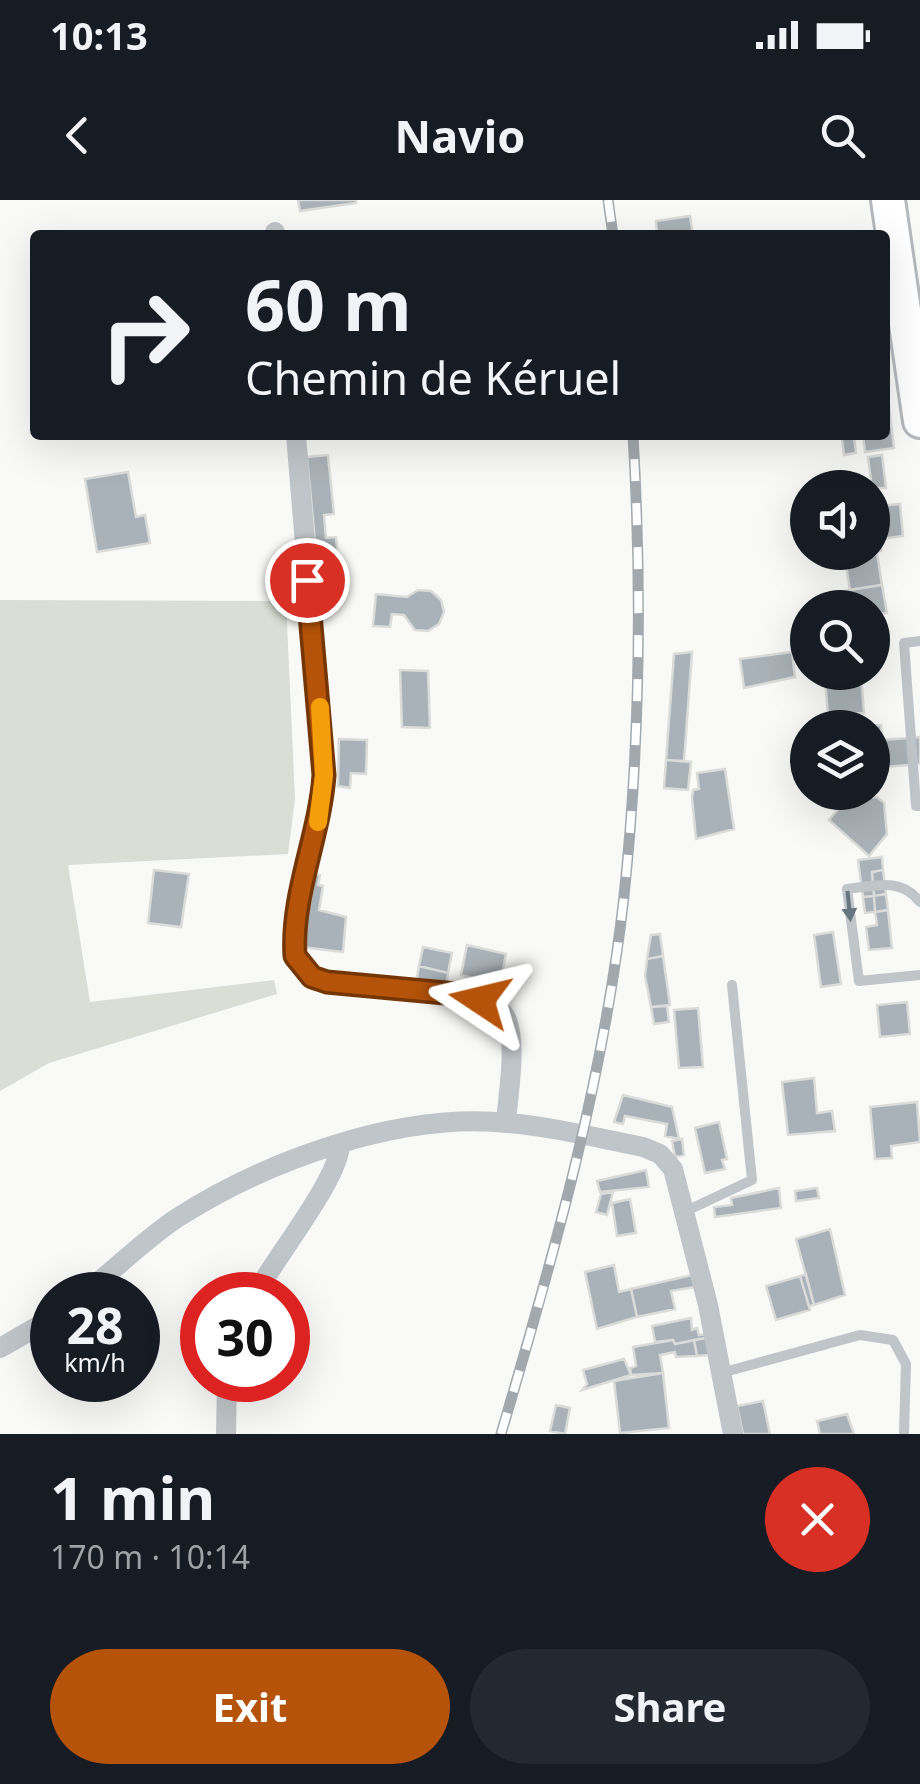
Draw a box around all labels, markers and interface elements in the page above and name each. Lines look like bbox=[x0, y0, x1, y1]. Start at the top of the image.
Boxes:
text: 10:13 bbox=[50, 9, 148, 61]
text: Navio bbox=[395, 105, 525, 166]
icon: back bbox=[50, 108, 105, 163]
icon: search bbox=[815, 108, 870, 163]
text: 60 m bbox=[245, 256, 412, 352]
icon: right bbox=[80, 270, 210, 400]
text: Chemin de Kéruel bbox=[245, 347, 621, 408]
map controls bbox=[790, 470, 890, 810]
button: sound bbox=[790, 470, 890, 570]
pin bbox=[265, 538, 350, 623]
icon: arrive bbox=[280, 553, 335, 608]
button: search bbox=[790, 590, 890, 690]
button: layers bbox=[790, 710, 890, 810]
one-way arrow bbox=[842, 891, 858, 922]
position arrow bbox=[428, 948, 532, 1052]
speed limit sign: 30 bbox=[180, 1272, 310, 1402]
text: 28 bbox=[66, 1291, 124, 1359]
text: km/h bbox=[64, 1345, 126, 1379]
text: 1 min bbox=[50, 1456, 215, 1538]
button: close bbox=[765, 1467, 870, 1572]
text: 170 m · 10:14 bbox=[50, 1535, 250, 1578]
button: Exit bbox=[50, 1649, 450, 1764]
button: Share bbox=[470, 1649, 870, 1764]

